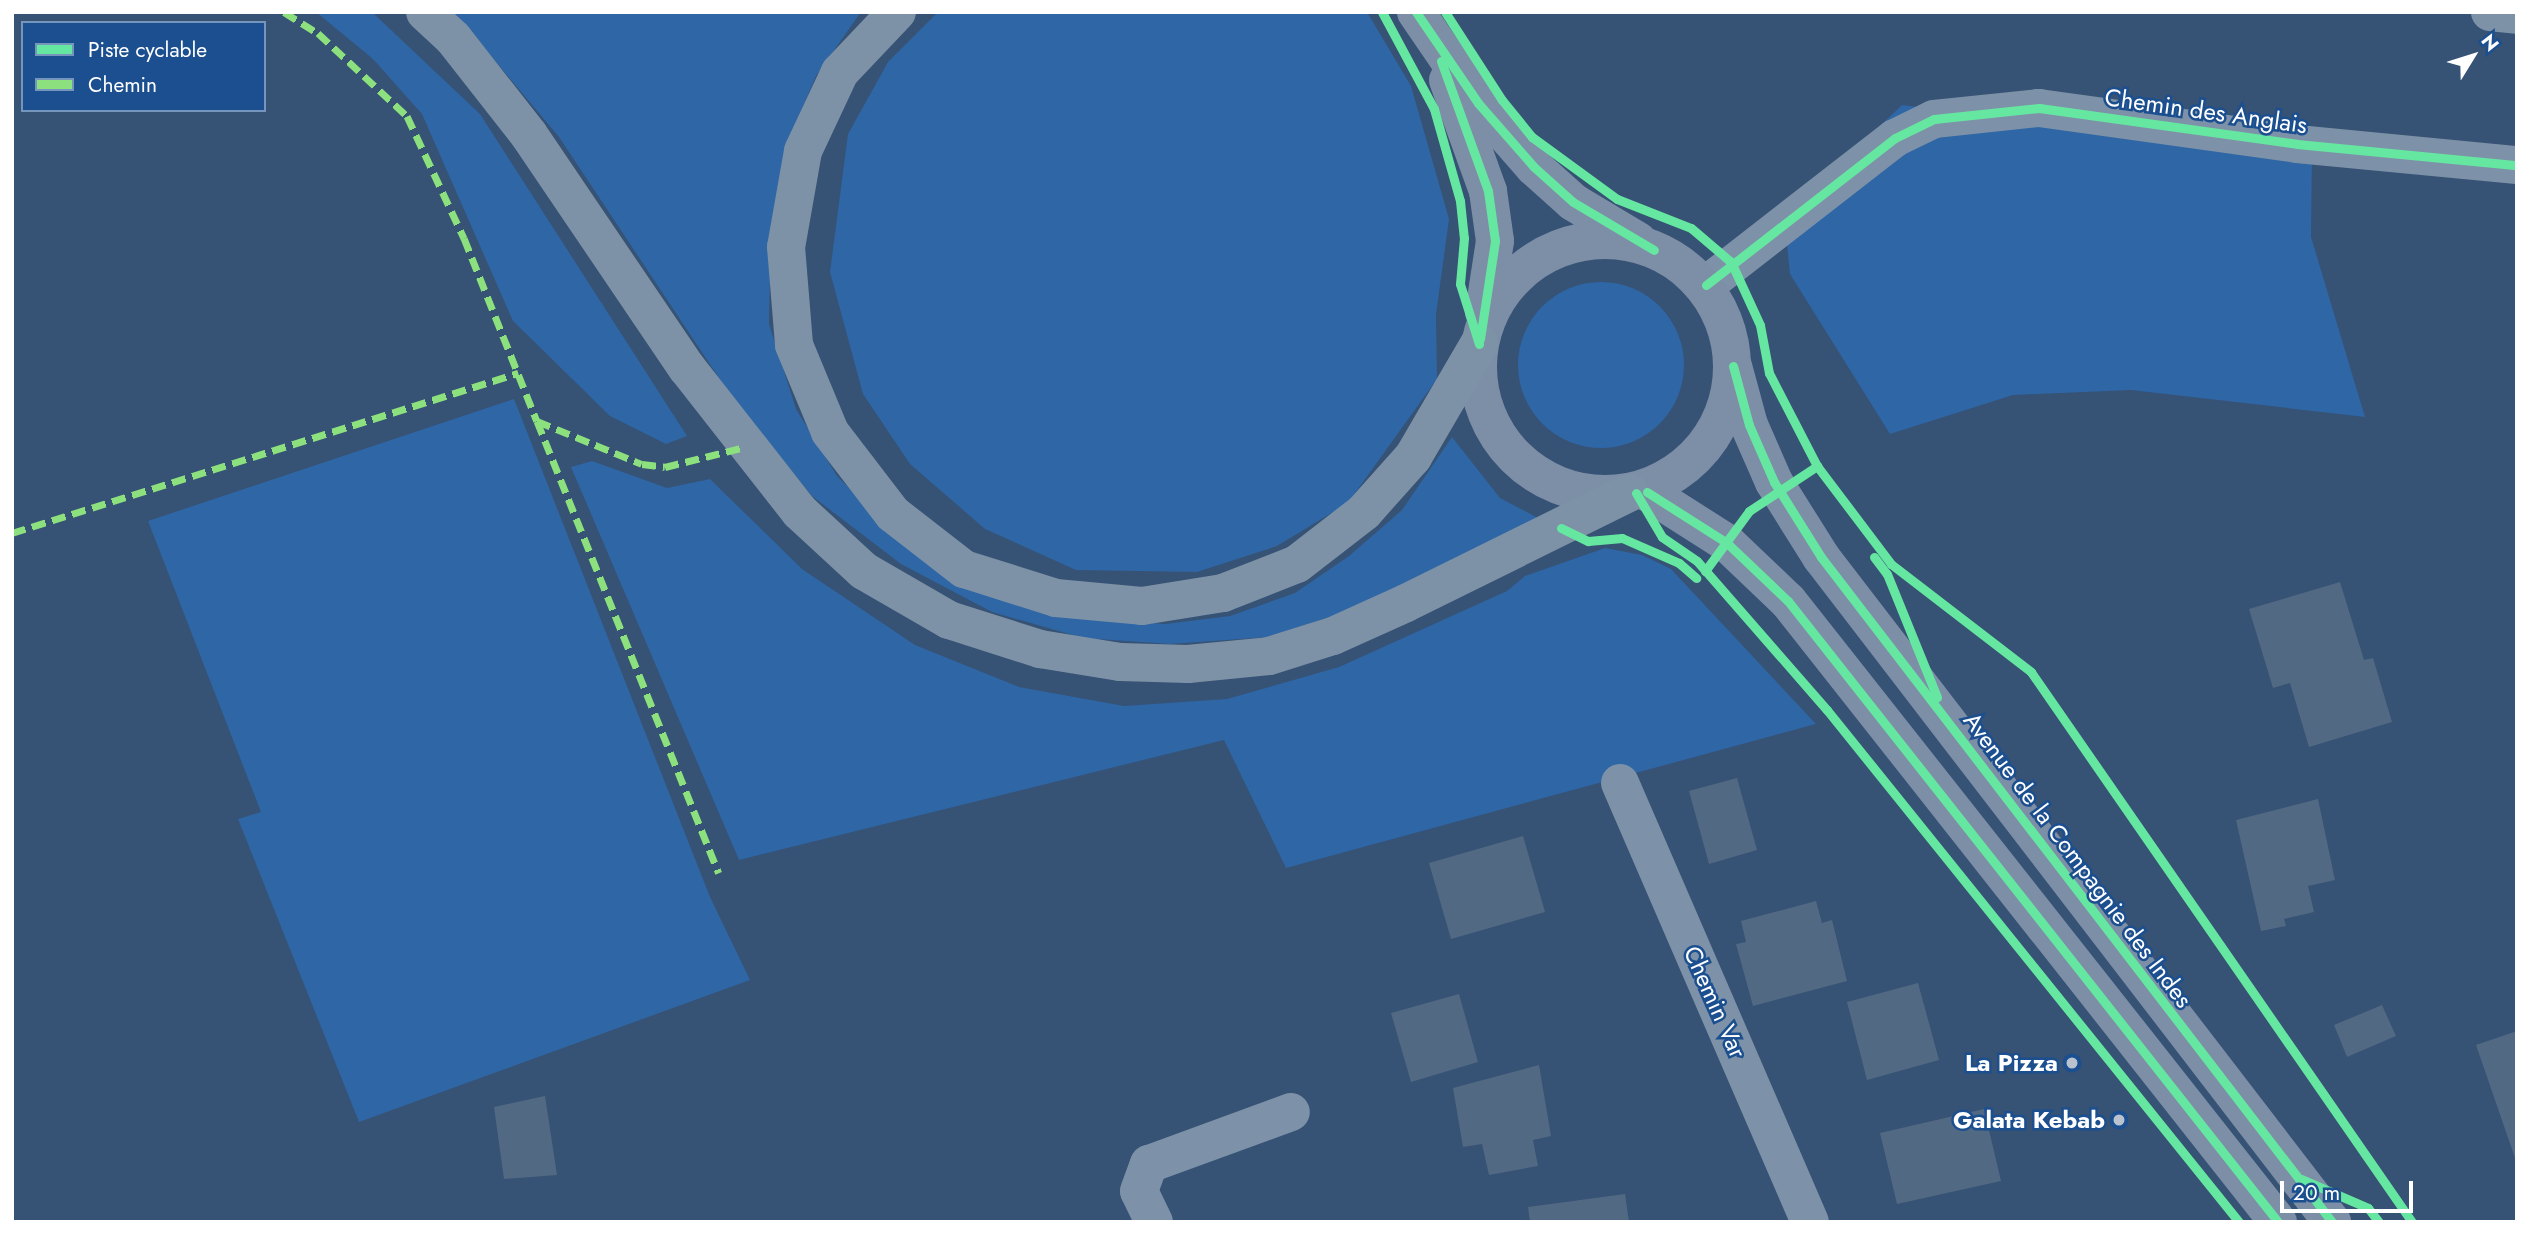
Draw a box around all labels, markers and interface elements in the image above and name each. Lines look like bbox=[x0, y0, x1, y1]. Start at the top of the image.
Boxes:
legend bbox=[21, 21, 266, 112]
north arrow bbox=[2438, 21, 2508, 91]
text: N bbox=[2475, 29, 2505, 57]
text: Piste cyclable bbox=[88, 35, 207, 65]
text: Chemin bbox=[88, 70, 157, 100]
street label: Chemin des Anglais bbox=[2103, 83, 2309, 139]
street label: Avenue de la Compagnie des Indes bbox=[1958, 707, 2198, 1013]
street label: Chemin Var bbox=[1678, 942, 1752, 1062]
place label: La Pizza bbox=[1965, 1049, 2058, 1077]
marker: La Pizza bbox=[2064, 1055, 2080, 1071]
place label: Galata Kebab bbox=[1953, 1106, 2105, 1134]
marker: Galata Kebab bbox=[2111, 1112, 2127, 1128]
scale bar bbox=[2284, 1168, 2417, 1212]
text: 20 m bbox=[2293, 1178, 2340, 1208]

